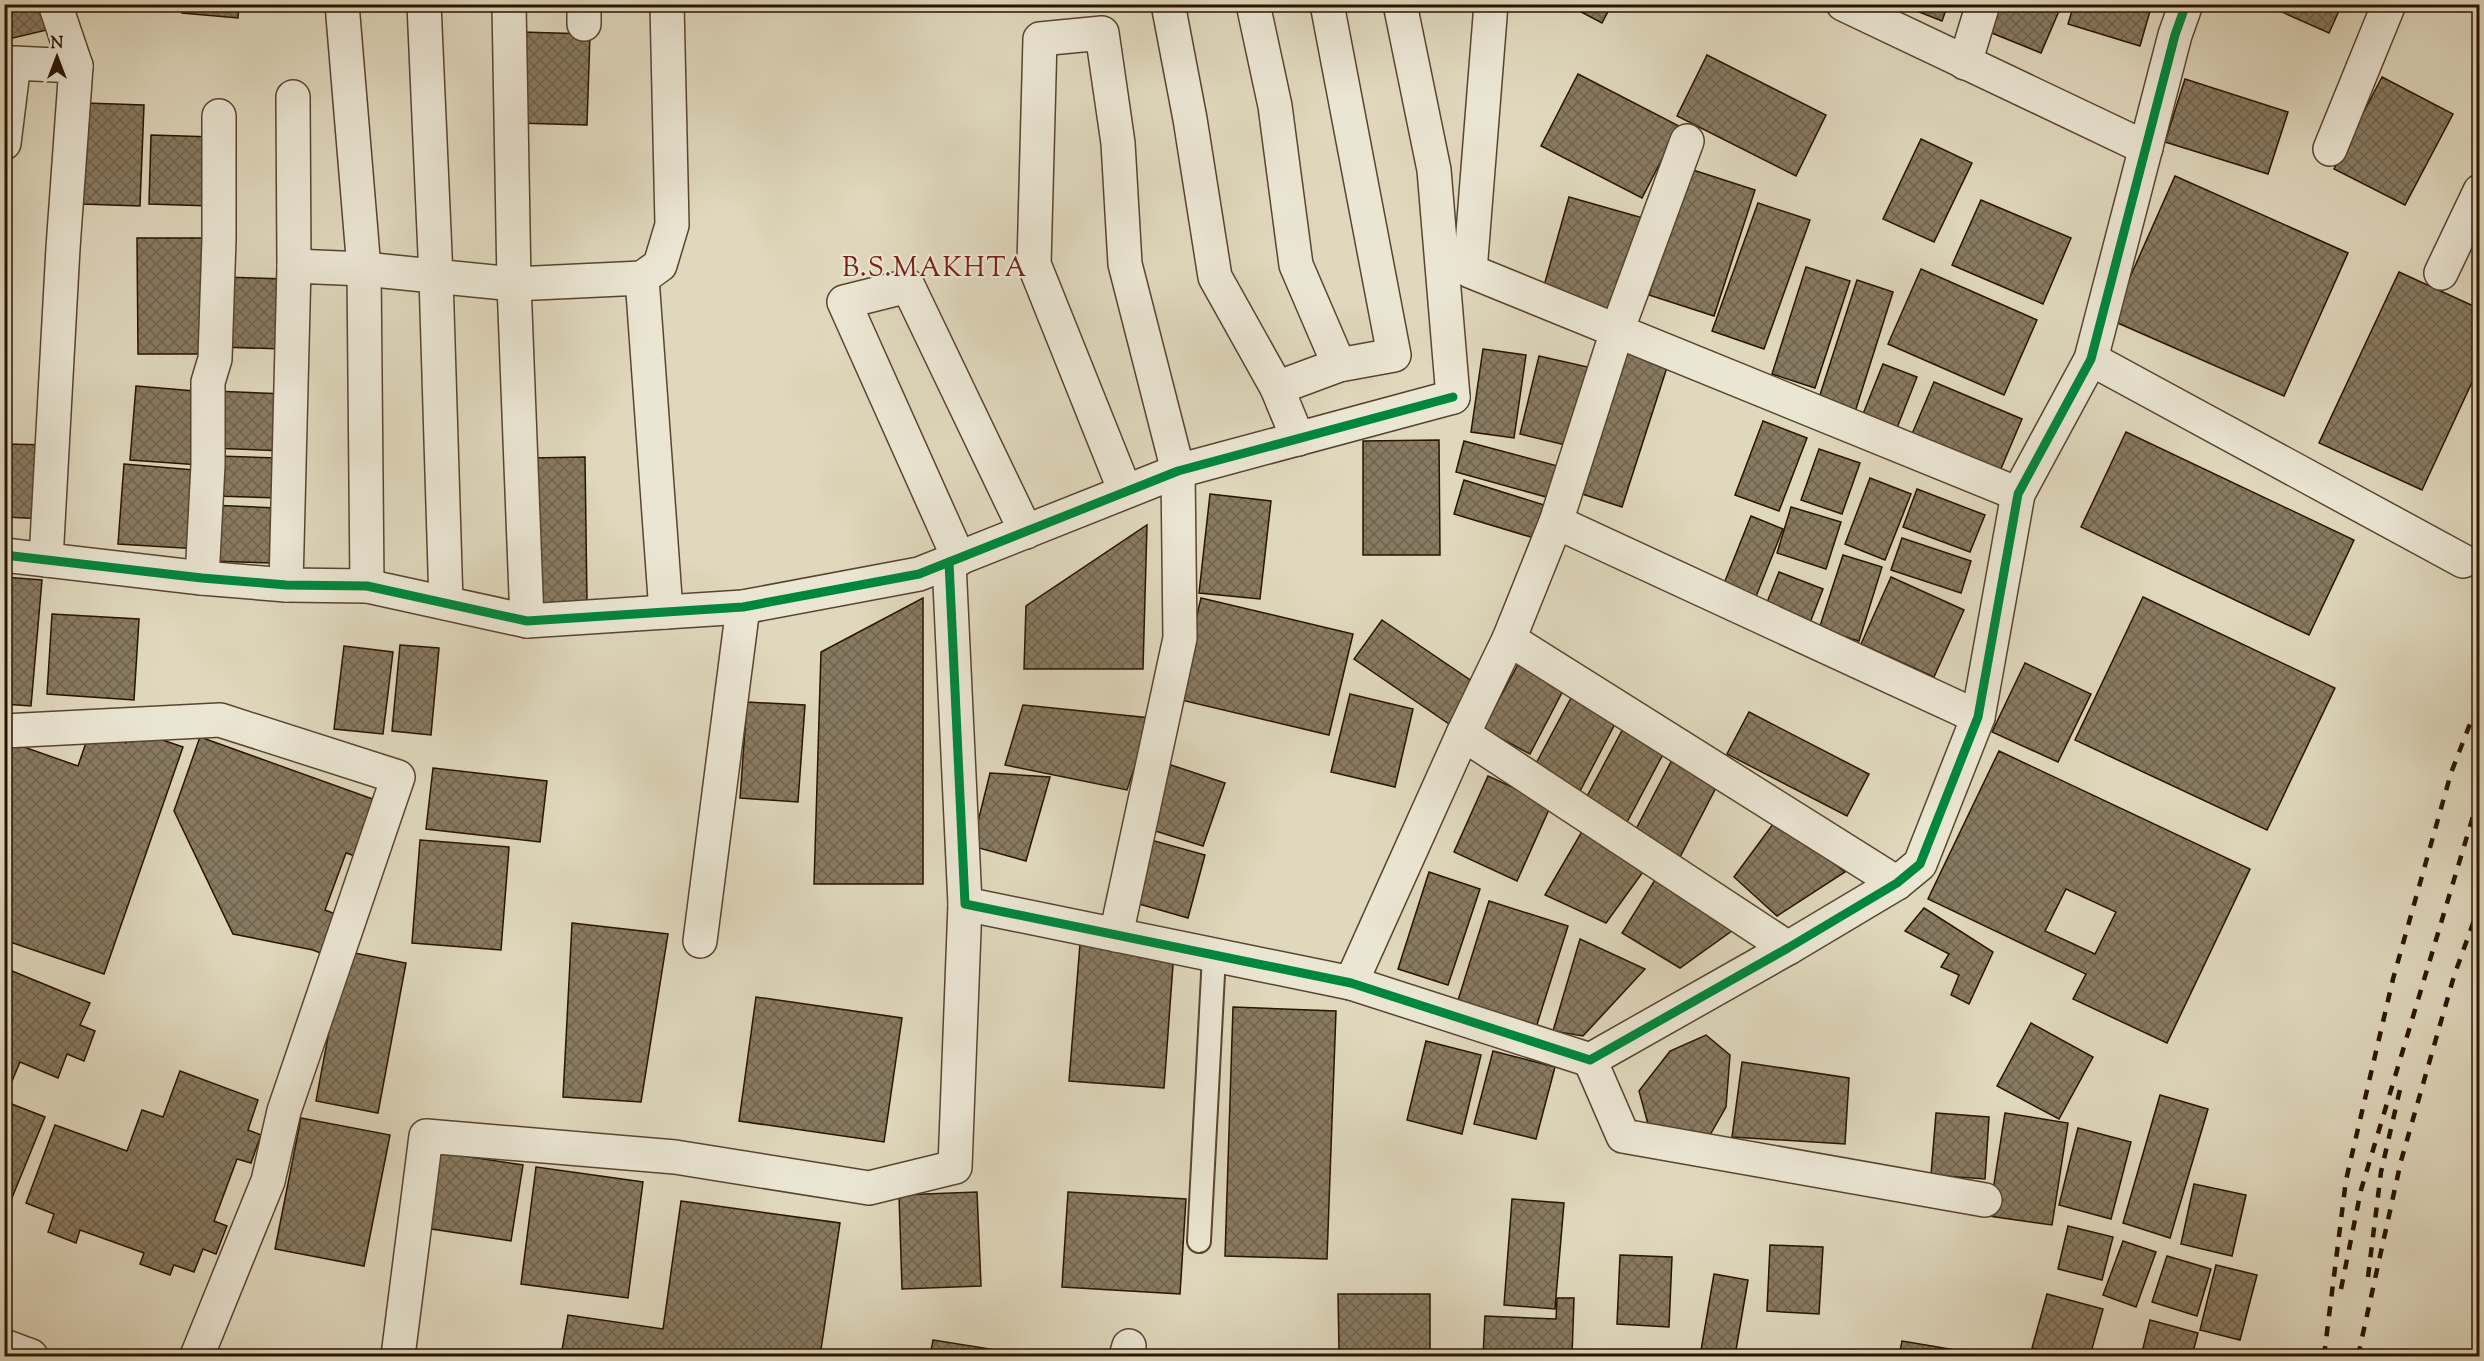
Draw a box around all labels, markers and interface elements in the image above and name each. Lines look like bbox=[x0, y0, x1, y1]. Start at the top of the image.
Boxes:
north arrow bbox=[27, 27, 87, 87]
text: N bbox=[51, 33, 64, 56]
district label: B.S.MAKHTA bbox=[842, 250, 1028, 289]

